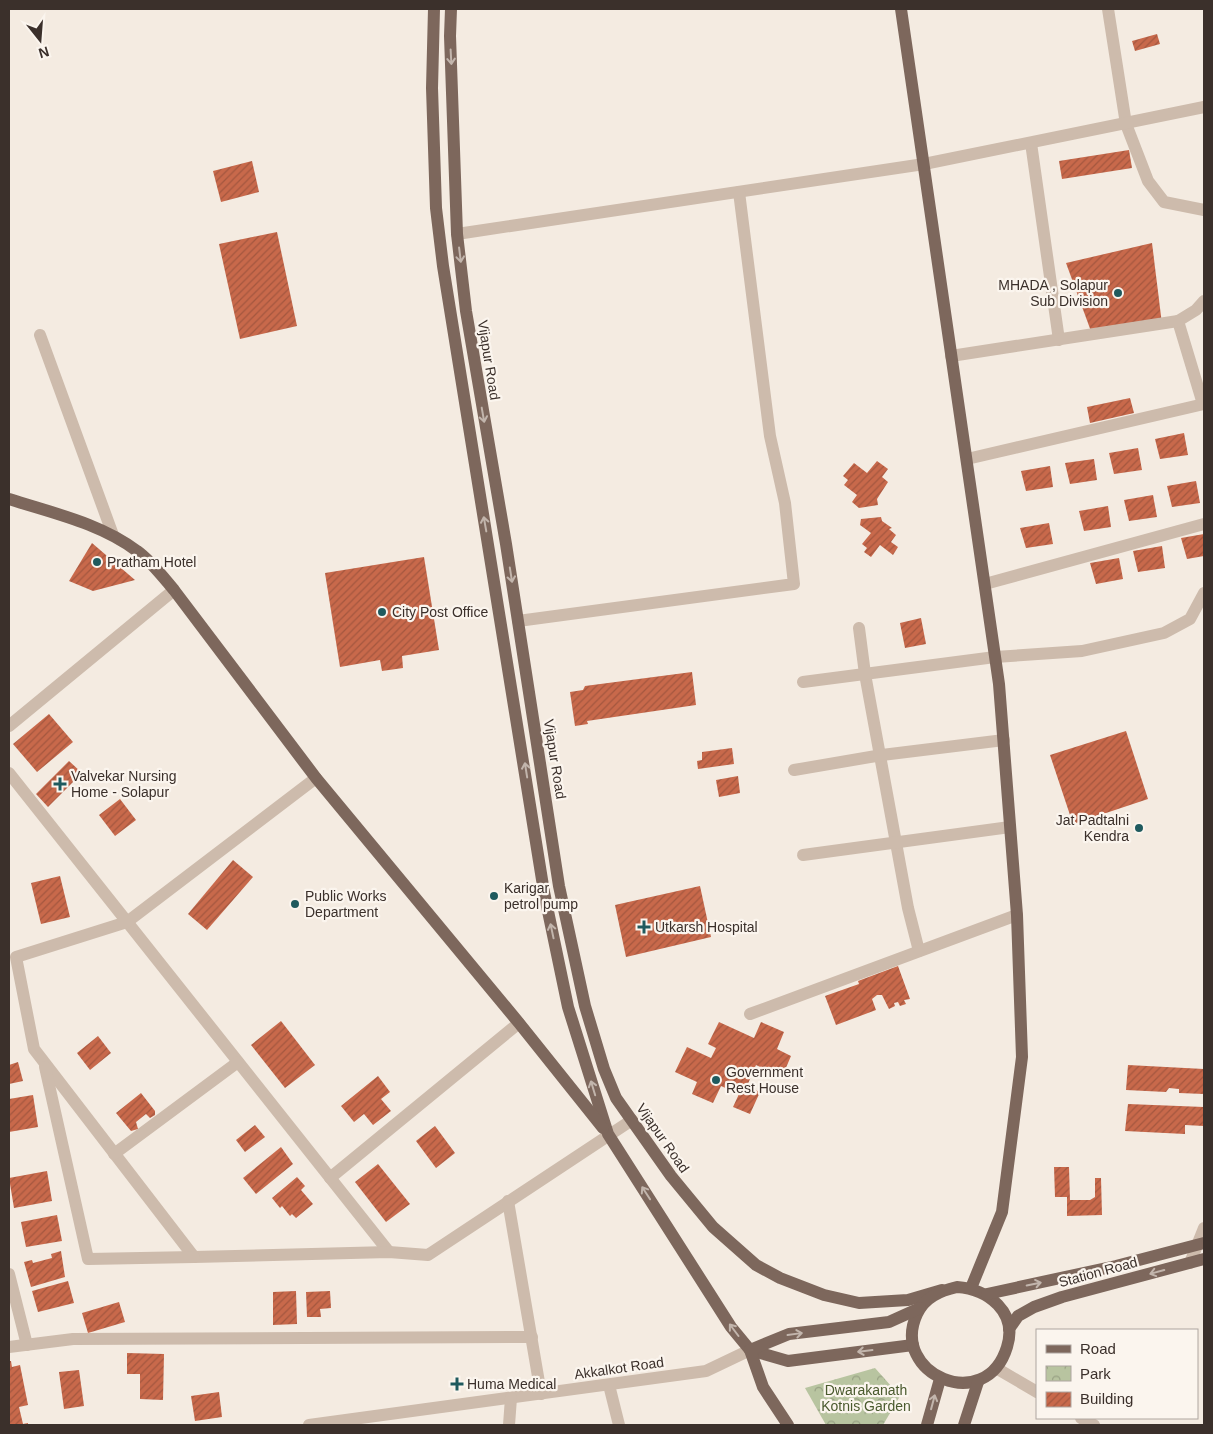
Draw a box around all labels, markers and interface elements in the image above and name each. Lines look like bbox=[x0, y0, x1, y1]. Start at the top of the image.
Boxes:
north arrow bbox=[15, 15, 65, 65]
text: N bbox=[37, 43, 51, 62]
one-way arrow bbox=[446, 49, 455, 65]
one-way arrow bbox=[455, 246, 465, 262]
place label: MHADA , Solapur Sub Division bbox=[998, 277, 1108, 309]
marker: MHADA , Solapur Sub Division bbox=[1112, 287, 1124, 299]
street label: Vijapur Road bbox=[475, 319, 503, 401]
one-way arrow bbox=[479, 407, 489, 423]
one-way arrow bbox=[480, 516, 490, 532]
place label: Pratham Hotel bbox=[107, 554, 196, 570]
marker: Pratham Hotel bbox=[91, 556, 103, 568]
one-way arrow bbox=[506, 567, 516, 583]
place label: City Post Office bbox=[392, 604, 488, 620]
marker: City Post Office bbox=[376, 606, 388, 618]
street label: Vijapur Road bbox=[541, 718, 569, 800]
one-way arrow bbox=[520, 763, 530, 779]
place label: Valvekar Nursing Home - Solapur bbox=[71, 768, 177, 800]
marker: Valvekar Nursing Home - Solapur bbox=[53, 777, 67, 791]
place label: Jat Padtalni Kendra bbox=[1056, 812, 1129, 844]
marker: Jat Padtalni Kendra bbox=[1133, 822, 1145, 834]
place label: Karigar petrol pump bbox=[504, 880, 578, 912]
place label: Public Works Department bbox=[305, 888, 386, 920]
marker: Karigar petrol pump bbox=[488, 890, 500, 902]
marker: Public Works Department bbox=[289, 898, 301, 910]
place label: Utkarsh Hospital bbox=[655, 919, 758, 935]
marker: Utkarsh Hospital bbox=[637, 920, 651, 934]
one-way arrow bbox=[547, 923, 557, 939]
place label: Government Rest House bbox=[726, 1064, 803, 1096]
marker: Government Rest House bbox=[710, 1074, 722, 1086]
one-way arrow bbox=[588, 1080, 598, 1096]
street label: Vijapur Road bbox=[633, 1100, 693, 1176]
one-way arrow bbox=[641, 1186, 651, 1200]
street label: Station Road bbox=[1057, 1254, 1139, 1290]
one-way arrow bbox=[1150, 1268, 1166, 1277]
one-way arrow bbox=[1026, 1279, 1042, 1288]
one-way arrow bbox=[728, 1324, 739, 1337]
one-way arrow bbox=[787, 1329, 803, 1339]
legend bbox=[1036, 1329, 1198, 1419]
text: Road bbox=[1080, 1340, 1116, 1357]
one-way arrow bbox=[857, 1346, 873, 1356]
street label: Akkalkot Road bbox=[573, 1354, 665, 1382]
text: Park bbox=[1080, 1365, 1111, 1382]
place label: Huma Medical bbox=[467, 1376, 556, 1392]
marker: Huma Medical bbox=[451, 1378, 463, 1390]
park label: Dwarakanath Kotnis Garden bbox=[821, 1382, 911, 1414]
text: Building bbox=[1080, 1390, 1133, 1407]
one-way arrow bbox=[929, 1394, 939, 1410]

